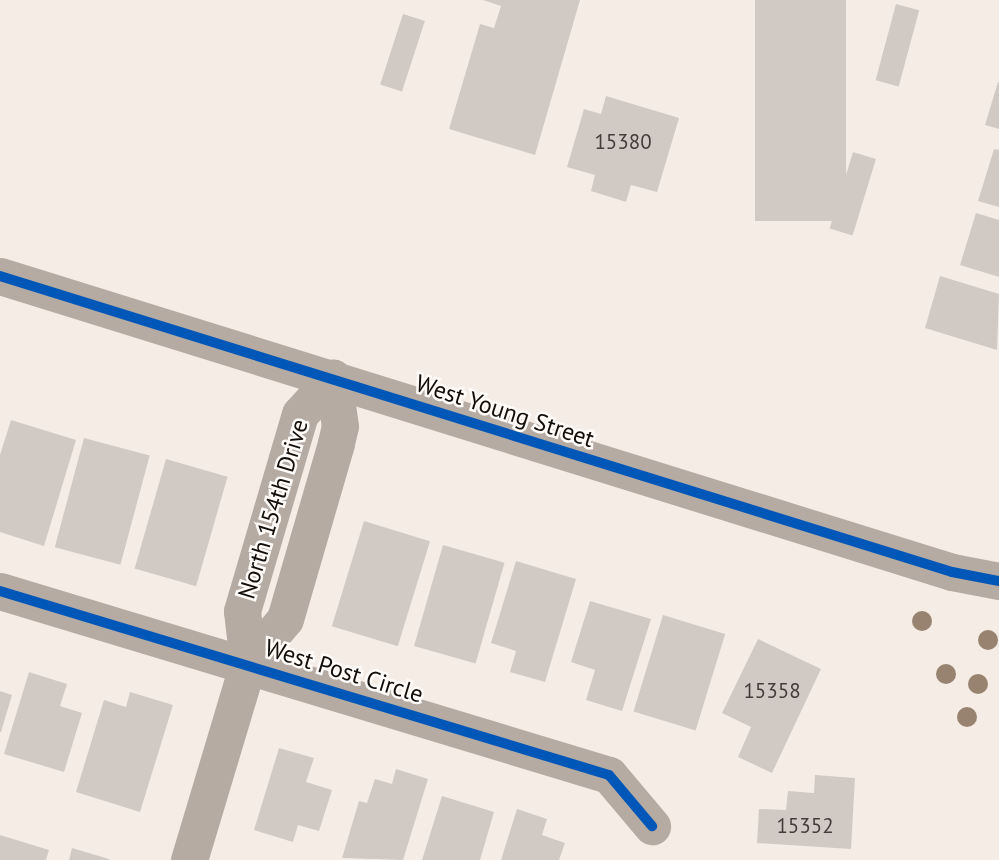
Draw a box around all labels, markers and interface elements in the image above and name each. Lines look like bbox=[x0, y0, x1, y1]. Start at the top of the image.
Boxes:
house number: 15380 bbox=[594, 129, 652, 155]
street label: West Young Street bbox=[412, 368, 598, 454]
street label: North 154th Drive bbox=[232, 416, 314, 602]
street label: West Post Circle bbox=[261, 633, 427, 709]
house number: 15358 bbox=[743, 678, 801, 704]
house number: 15352 bbox=[776, 813, 834, 839]

